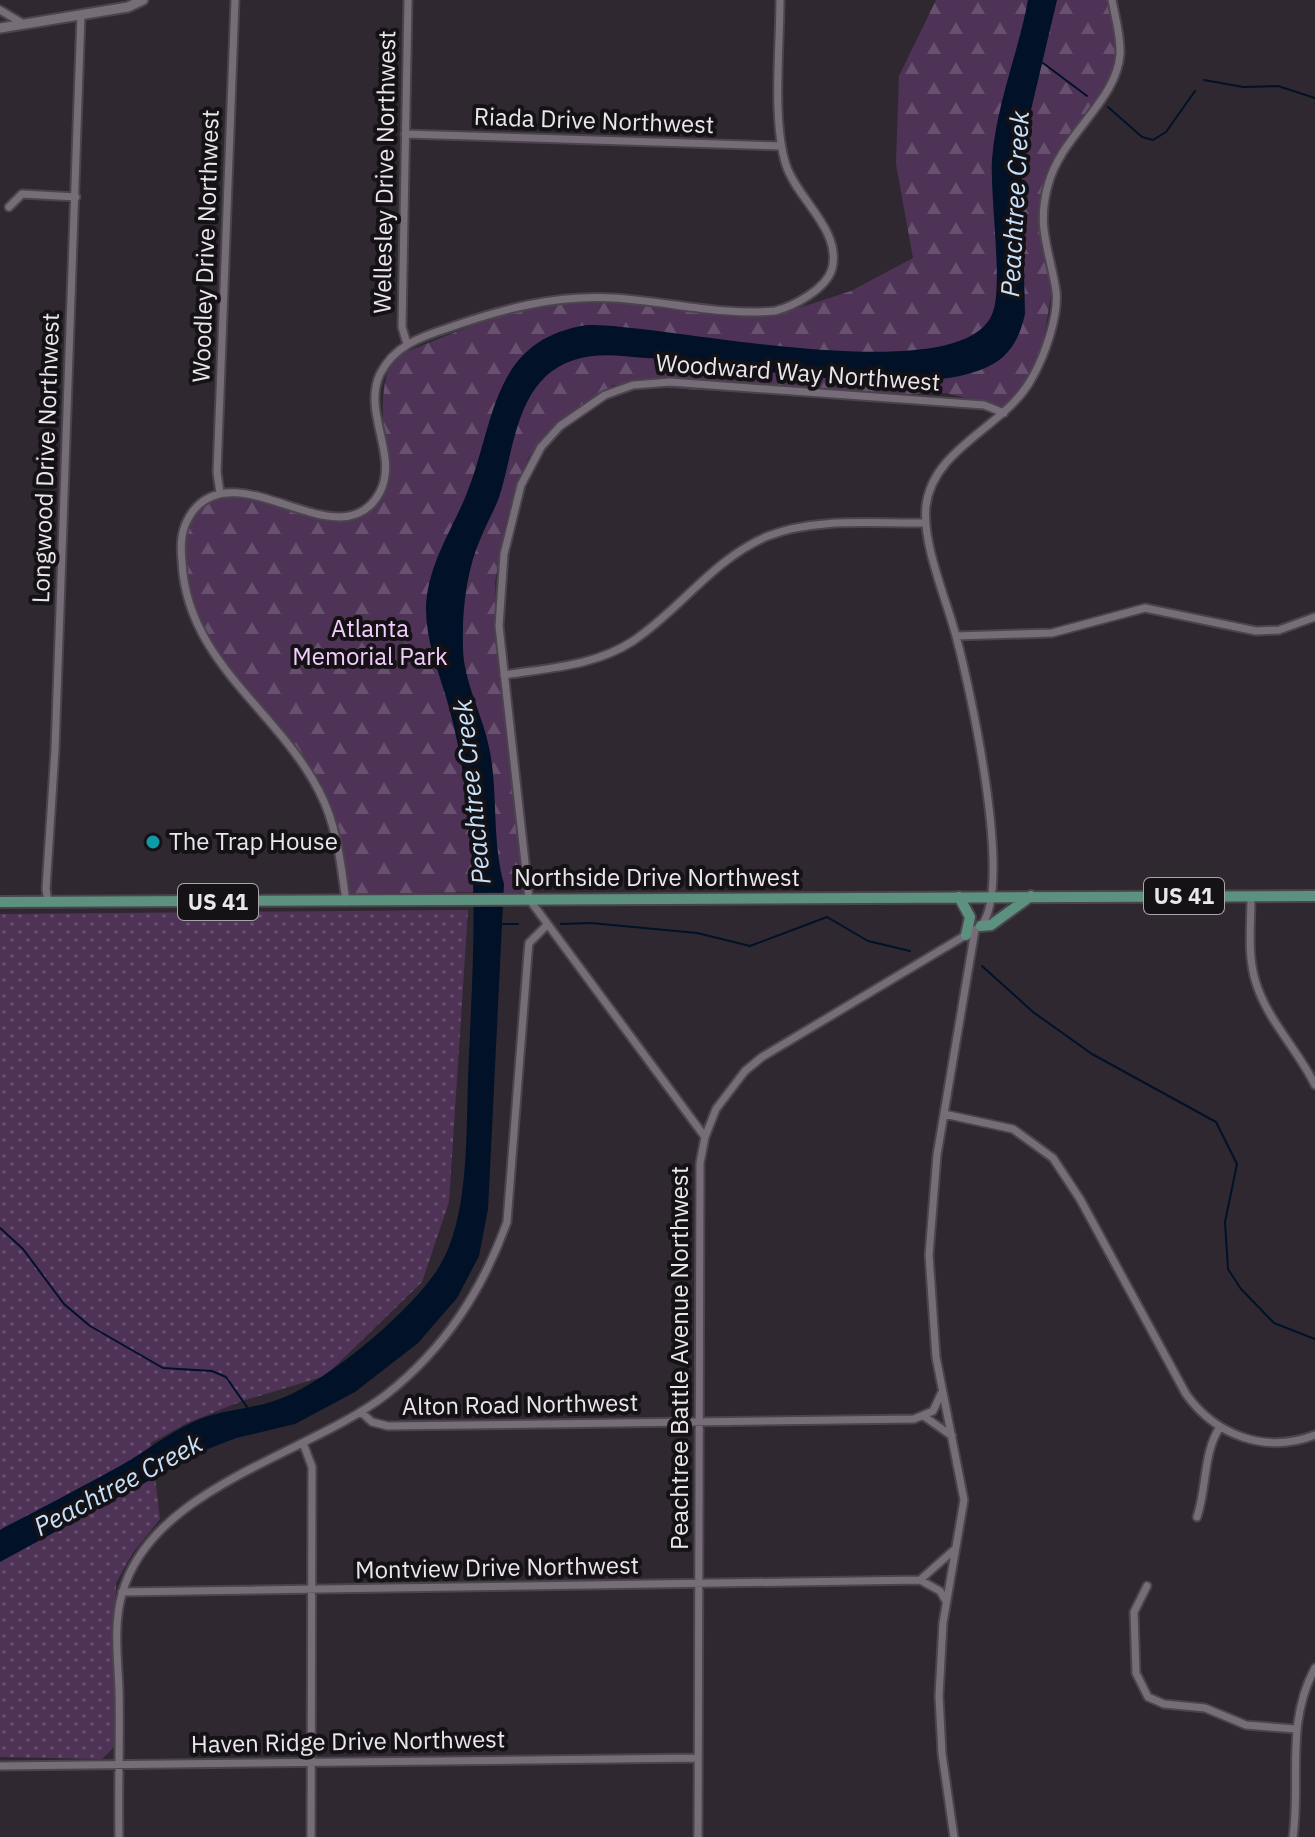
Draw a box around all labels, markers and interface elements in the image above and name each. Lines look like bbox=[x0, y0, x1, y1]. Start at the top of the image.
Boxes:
street label: Wellesley Drive Northwest bbox=[366, 30, 402, 314]
street label: Riada Drive Northwest bbox=[473, 100, 715, 140]
street label: Woodley Drive Northwest bbox=[184, 109, 226, 383]
water label: Peachtree Creek bbox=[992, 110, 1036, 298]
street label: Longwood Drive Northwest bbox=[24, 312, 66, 604]
street label: Woodward Way Northwest bbox=[655, 346, 941, 398]
park label: Atlanta Memorial Park bbox=[292, 612, 448, 672]
water label: Peachtree Creek bbox=[444, 697, 498, 886]
place label: The Trap House bbox=[169, 825, 338, 857]
marker: The Trap House bbox=[144, 833, 162, 851]
street label: Northside Drive Northwest bbox=[514, 861, 800, 893]
road number: US 41 bbox=[1144, 878, 1224, 914]
road number: US 41 bbox=[178, 884, 258, 920]
street label: Peachtree Battle Avenue Northwest bbox=[663, 1166, 695, 1550]
street label: Alton Road Northwest bbox=[402, 1386, 638, 1422]
water label: Peachtree Creek bbox=[27, 1425, 208, 1543]
street label: Montview Drive Northwest bbox=[355, 1549, 639, 1585]
street label: Haven Ridge Drive Northwest bbox=[191, 1722, 505, 1760]

